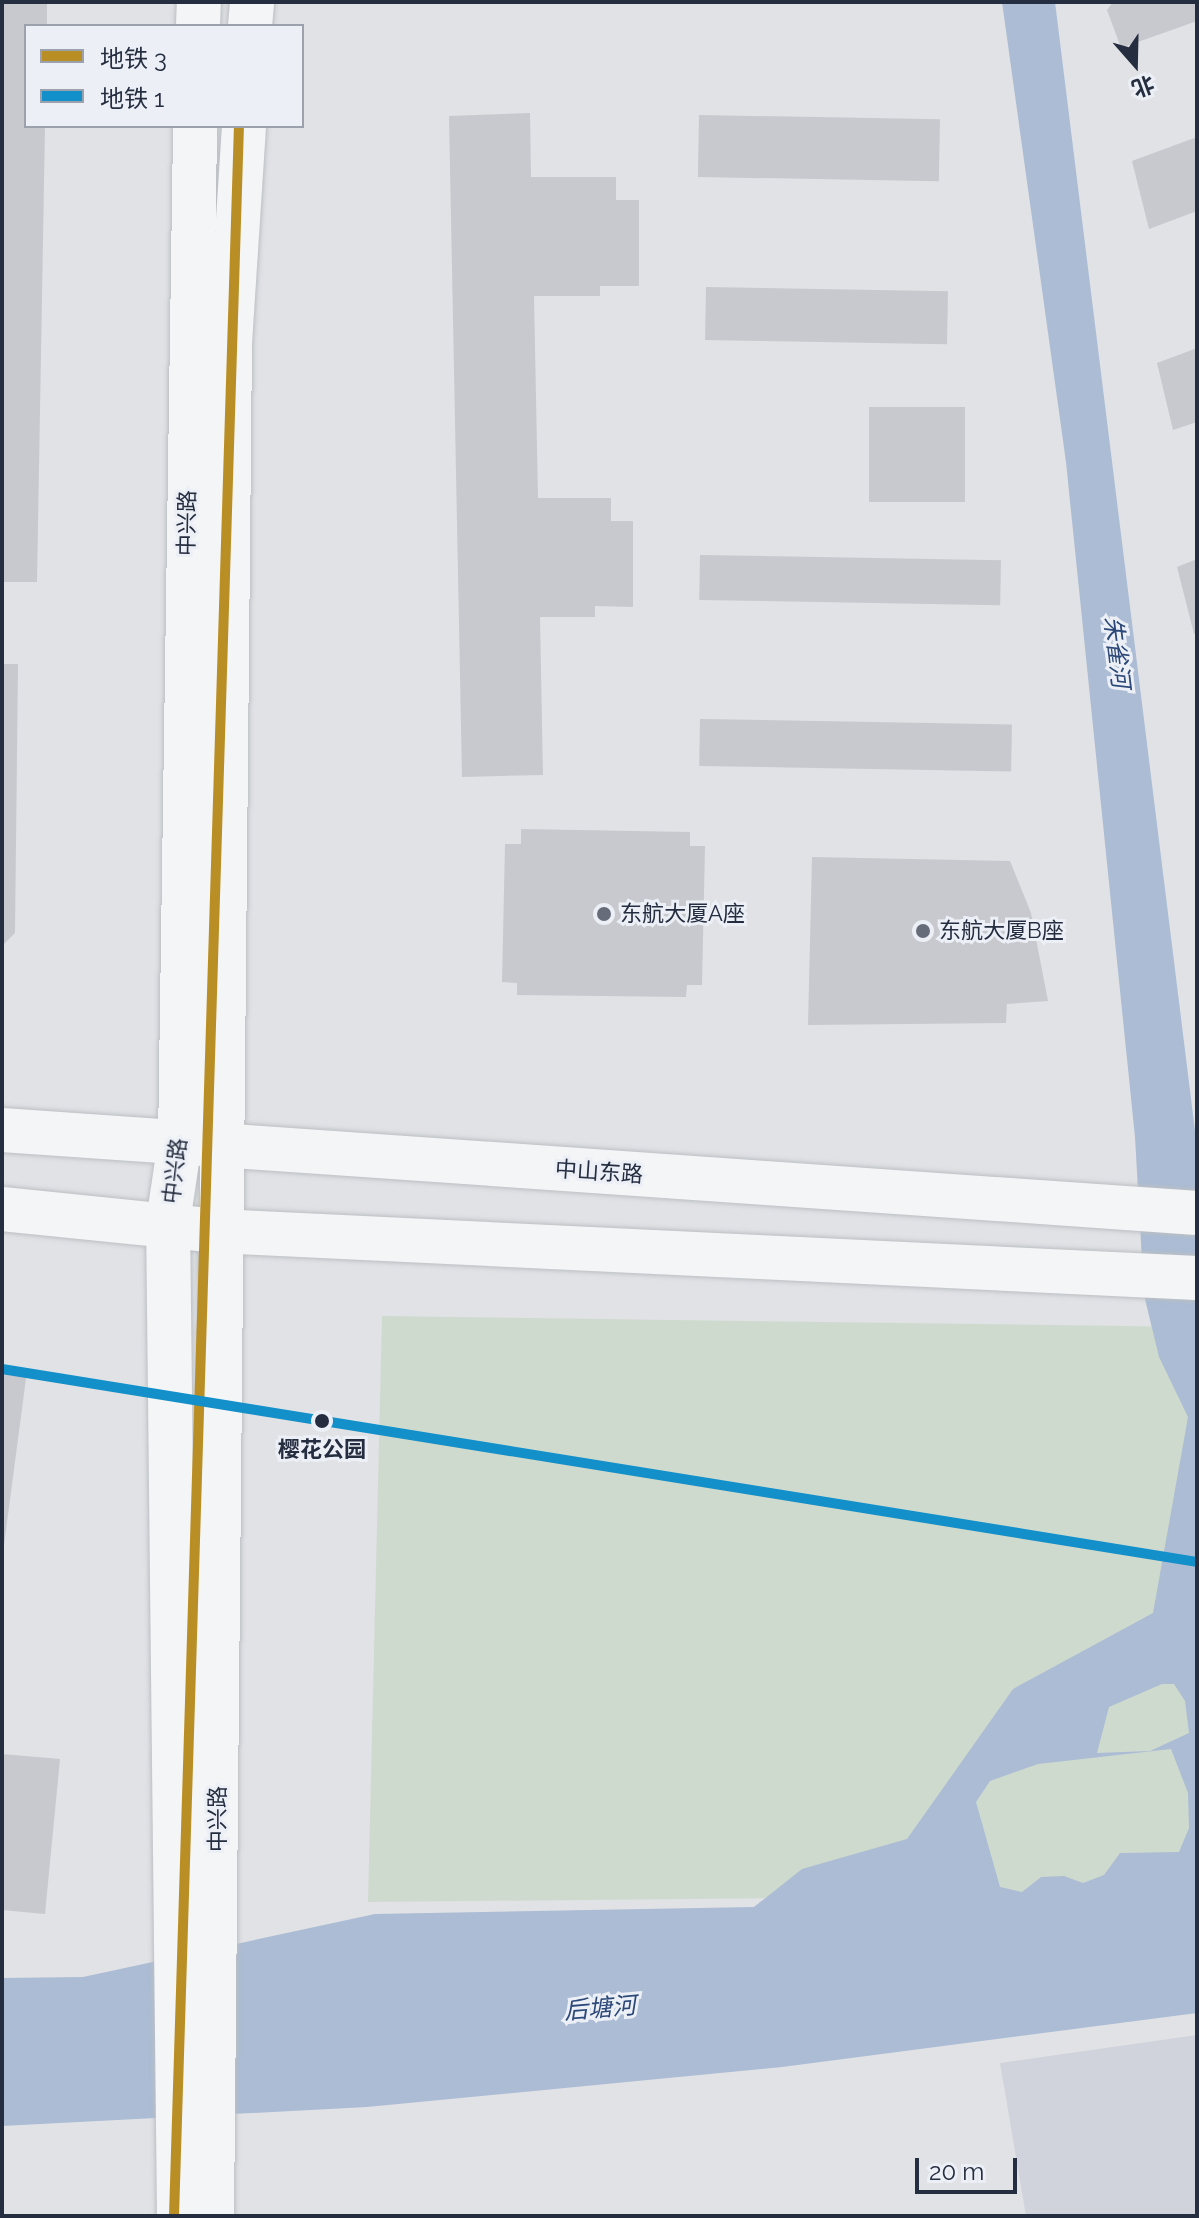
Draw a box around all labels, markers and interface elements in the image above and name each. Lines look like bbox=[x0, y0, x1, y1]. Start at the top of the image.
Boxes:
legend bbox=[24, 24, 304, 128]
north arrow bbox=[1095, 24, 1175, 104]
text: 地铁 3 bbox=[100, 44, 167, 73]
text: 北 bbox=[1128, 71, 1158, 103]
text: 地铁 1 bbox=[100, 84, 164, 113]
street label: 中兴路 bbox=[173, 490, 201, 556]
water label: 朱雀河 bbox=[1098, 615, 1136, 689]
place label: 东航大厦A座 bbox=[620, 901, 745, 927]
marker: 东航大厦A座 bbox=[595, 905, 613, 923]
place label: 东航大厦B座 bbox=[939, 918, 1064, 944]
marker: 东航大厦B座 bbox=[914, 922, 932, 940]
street label: 中兴路 bbox=[158, 1137, 192, 1205]
street label: 中山东路 bbox=[554, 1156, 644, 1188]
marker: 樱花公园 bbox=[310, 1409, 334, 1433]
place label: 樱花公园 bbox=[278, 1437, 366, 1463]
street label: 中兴路 bbox=[205, 1786, 231, 1852]
water label: 后塘河 bbox=[563, 1991, 637, 2025]
scale bar bbox=[919, 2142, 1021, 2192]
text: 20 m bbox=[929, 2157, 984, 2186]

